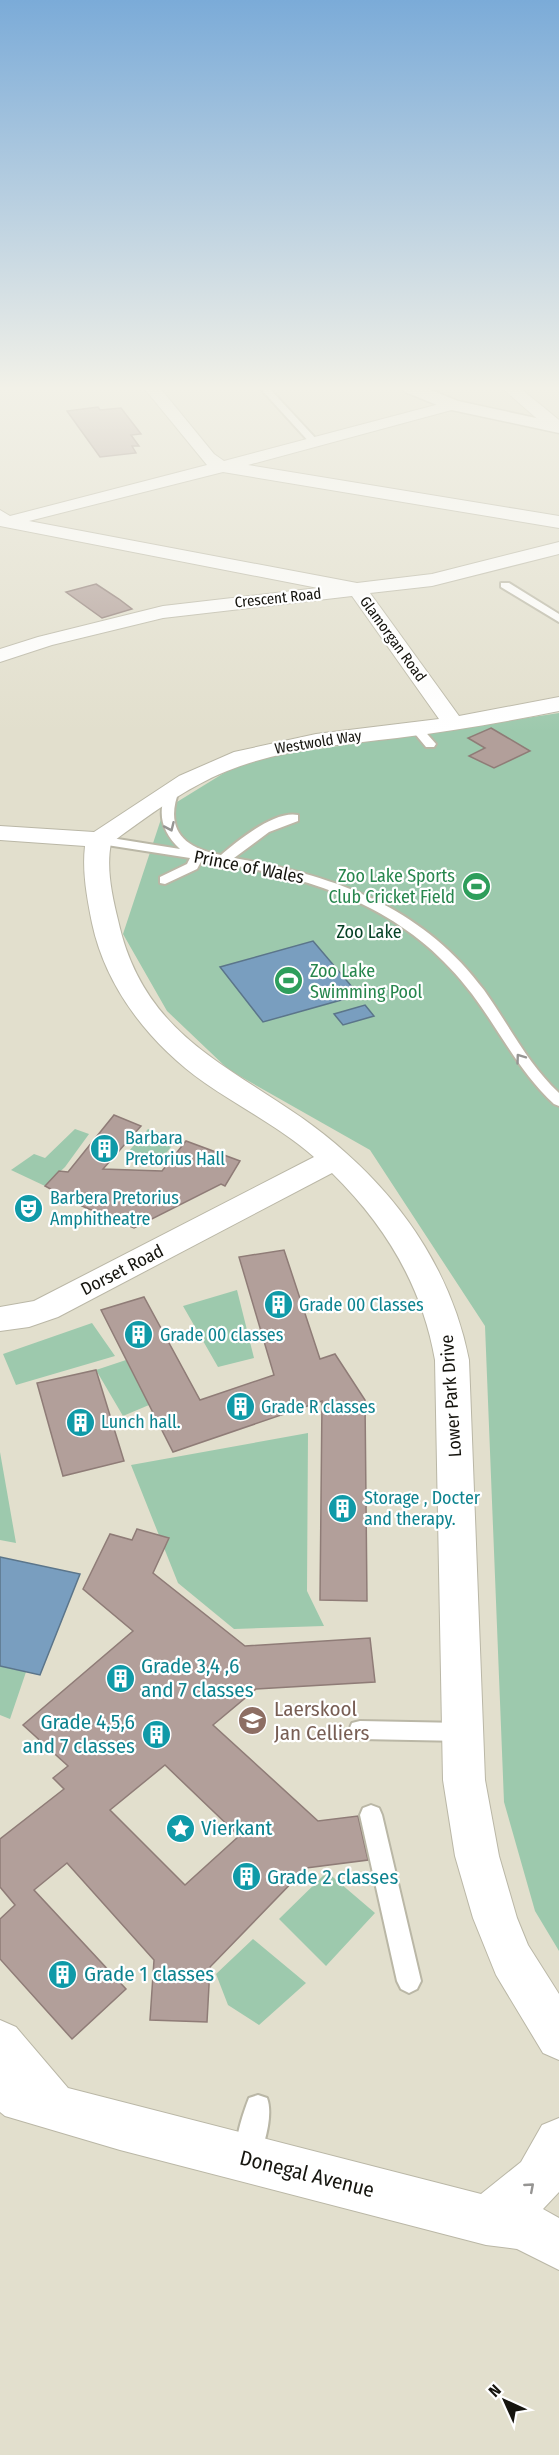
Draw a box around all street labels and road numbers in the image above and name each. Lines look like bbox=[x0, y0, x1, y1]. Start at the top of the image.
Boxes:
street label: Crescent Road bbox=[234, 585, 322, 611]
street label: Glamorgan Road bbox=[356, 593, 430, 685]
street label: Westwold Way bbox=[273, 726, 363, 758]
street label: Prince of Wales bbox=[192, 846, 306, 889]
street label: Dorset Road bbox=[77, 1240, 167, 1300]
street label: Lower Park Drive bbox=[436, 1334, 466, 1458]
street label: Donegal Avenue bbox=[237, 2145, 377, 2203]

